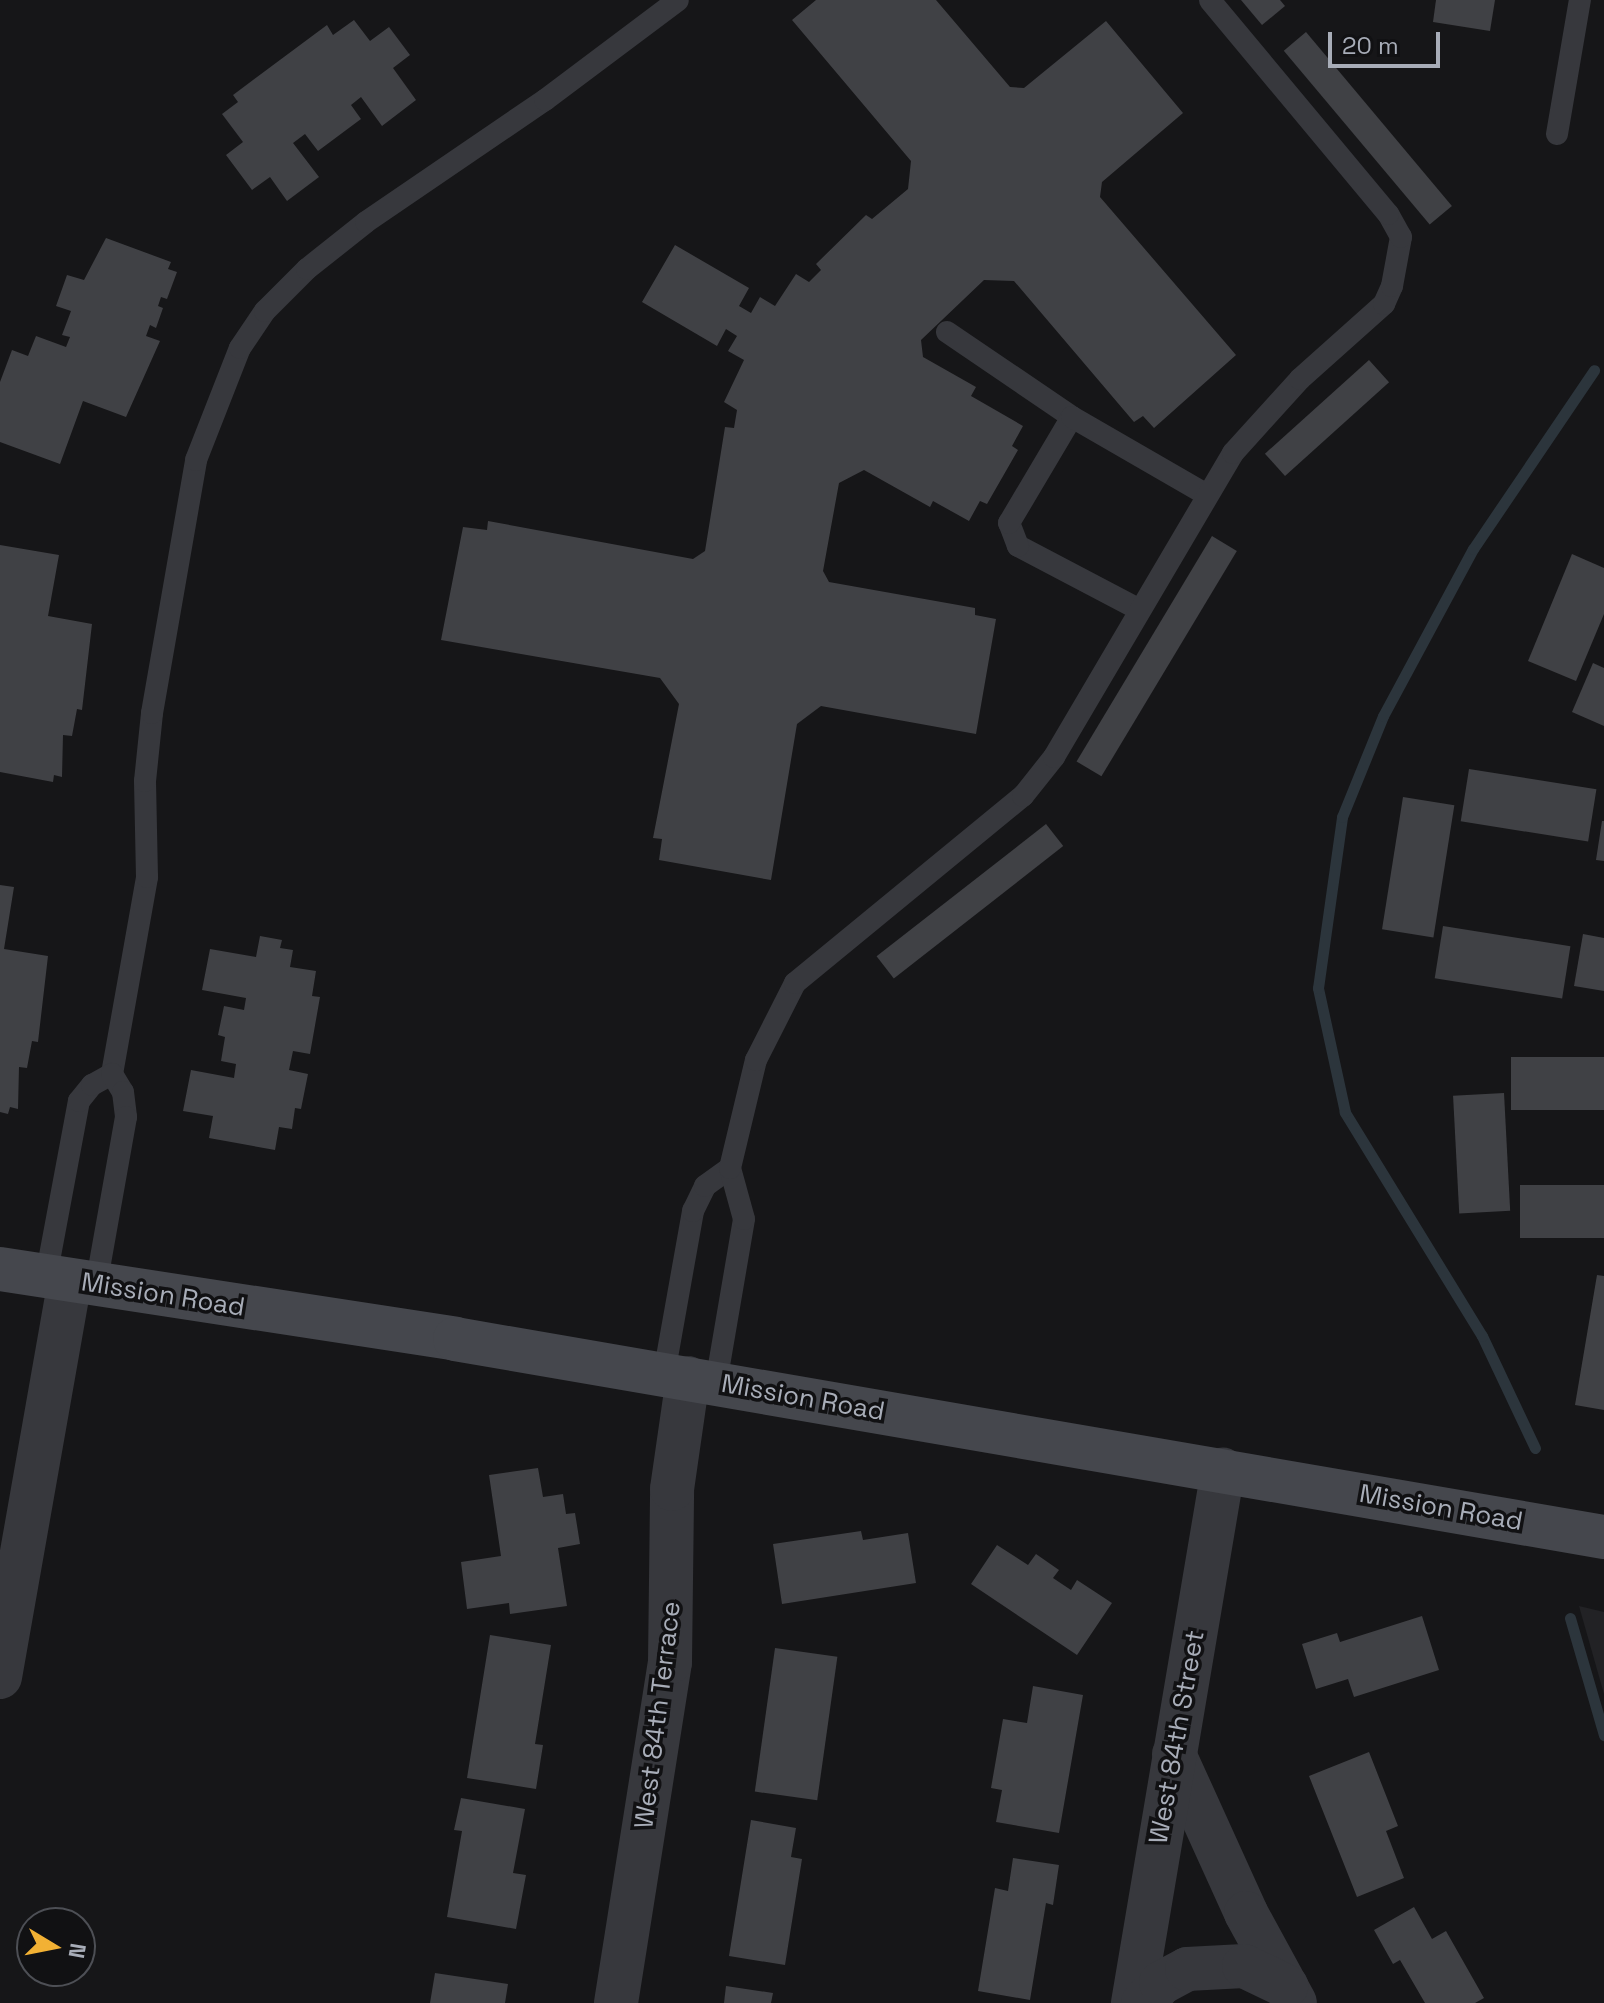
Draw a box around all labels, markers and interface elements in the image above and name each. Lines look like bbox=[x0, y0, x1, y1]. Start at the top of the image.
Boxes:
scale bar bbox=[1332, 16, 1444, 66]
text: 20 m bbox=[1342, 30, 1399, 61]
street label: Mission Road bbox=[79, 1267, 247, 1323]
street label: Mission Road bbox=[719, 1368, 887, 1428]
street label: Mission Road bbox=[1357, 1478, 1525, 1538]
street label: West 84th Terrace bbox=[629, 1599, 687, 1831]
street label: West 84th Street bbox=[1143, 1628, 1211, 1846]
north arrow bbox=[16, 1907, 96, 1987]
text: N bbox=[63, 1941, 93, 1961]

